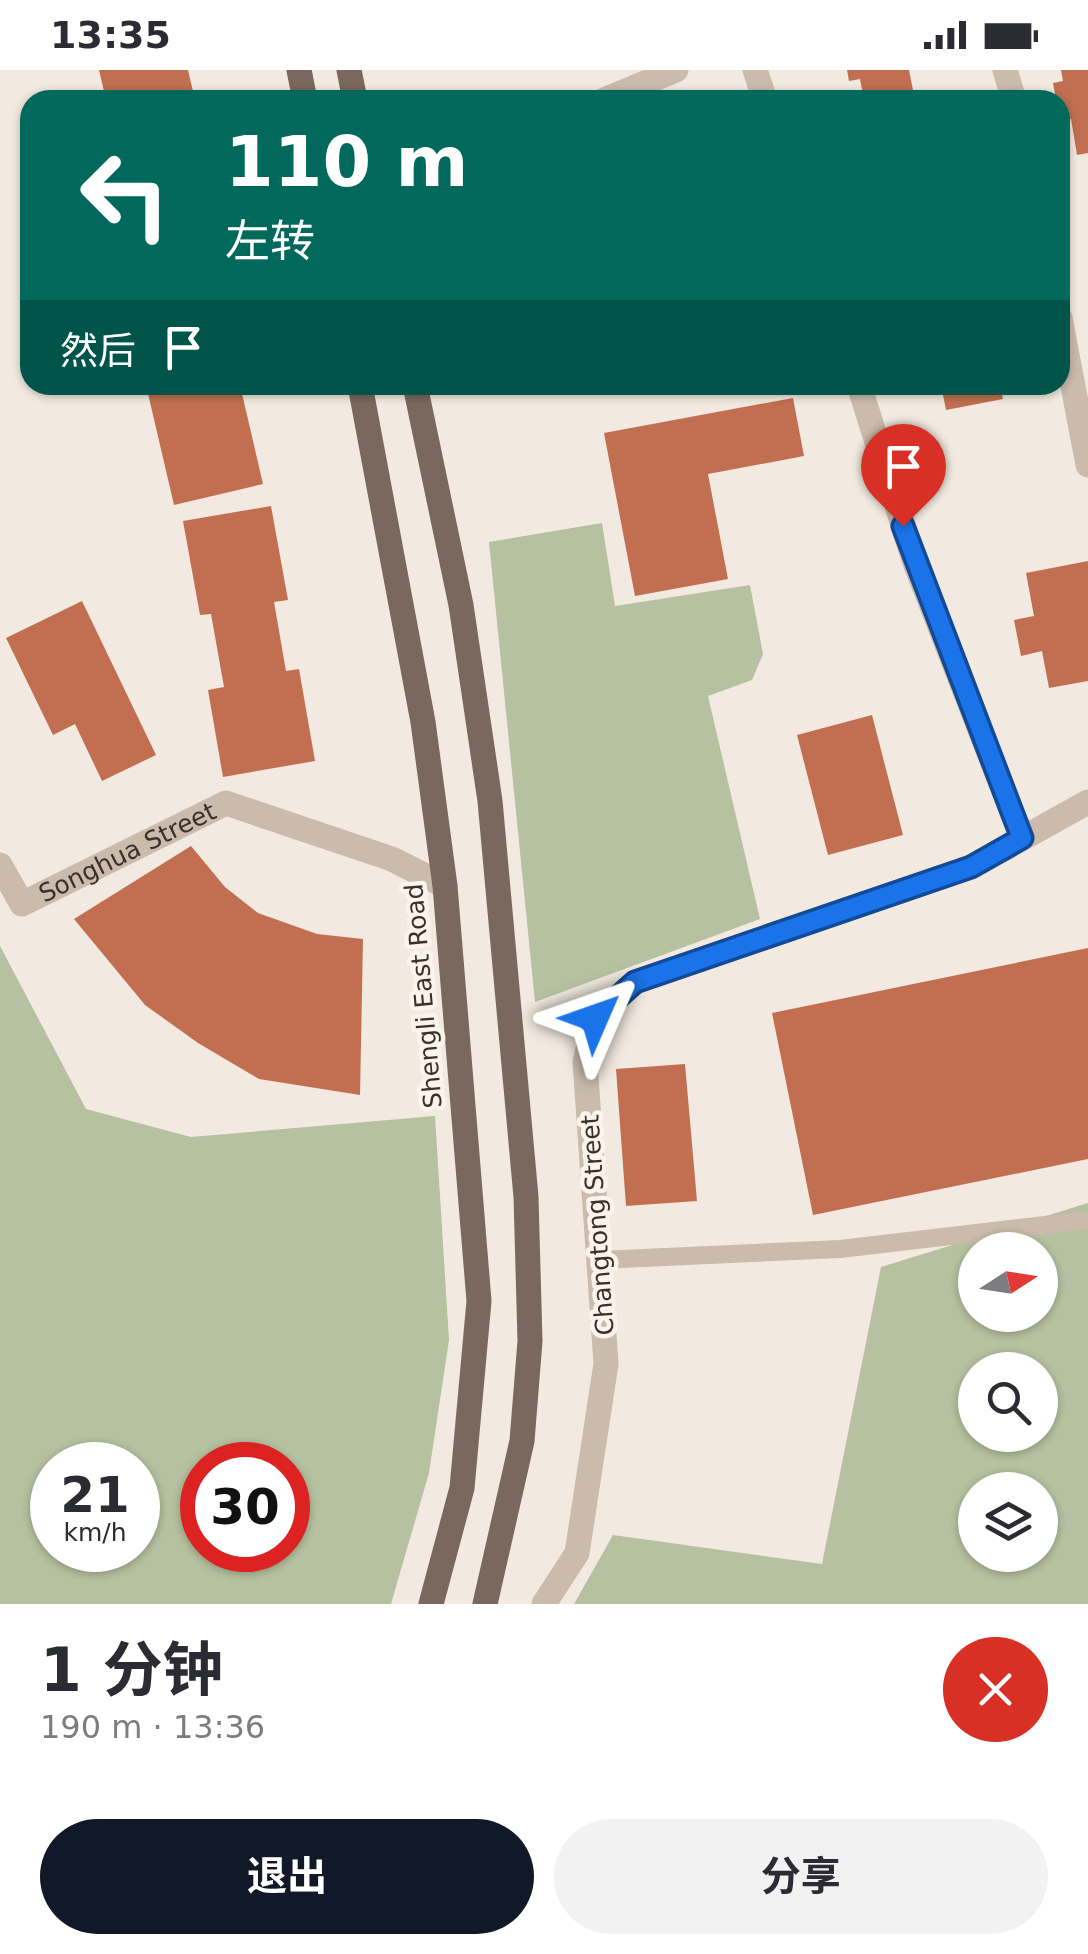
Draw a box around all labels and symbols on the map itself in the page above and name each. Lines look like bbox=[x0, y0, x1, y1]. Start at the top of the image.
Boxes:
pin bbox=[861, 424, 946, 527]
street label: Songhua Street bbox=[34, 796, 221, 908]
street label: Shengli East Road bbox=[399, 882, 448, 1109]
position arrow bbox=[543, 966, 647, 1070]
street label: Changtong Street bbox=[575, 1113, 620, 1336]
north arrow bbox=[958, 1232, 1058, 1332]
speed limit sign: 30 bbox=[180, 1442, 310, 1572]

